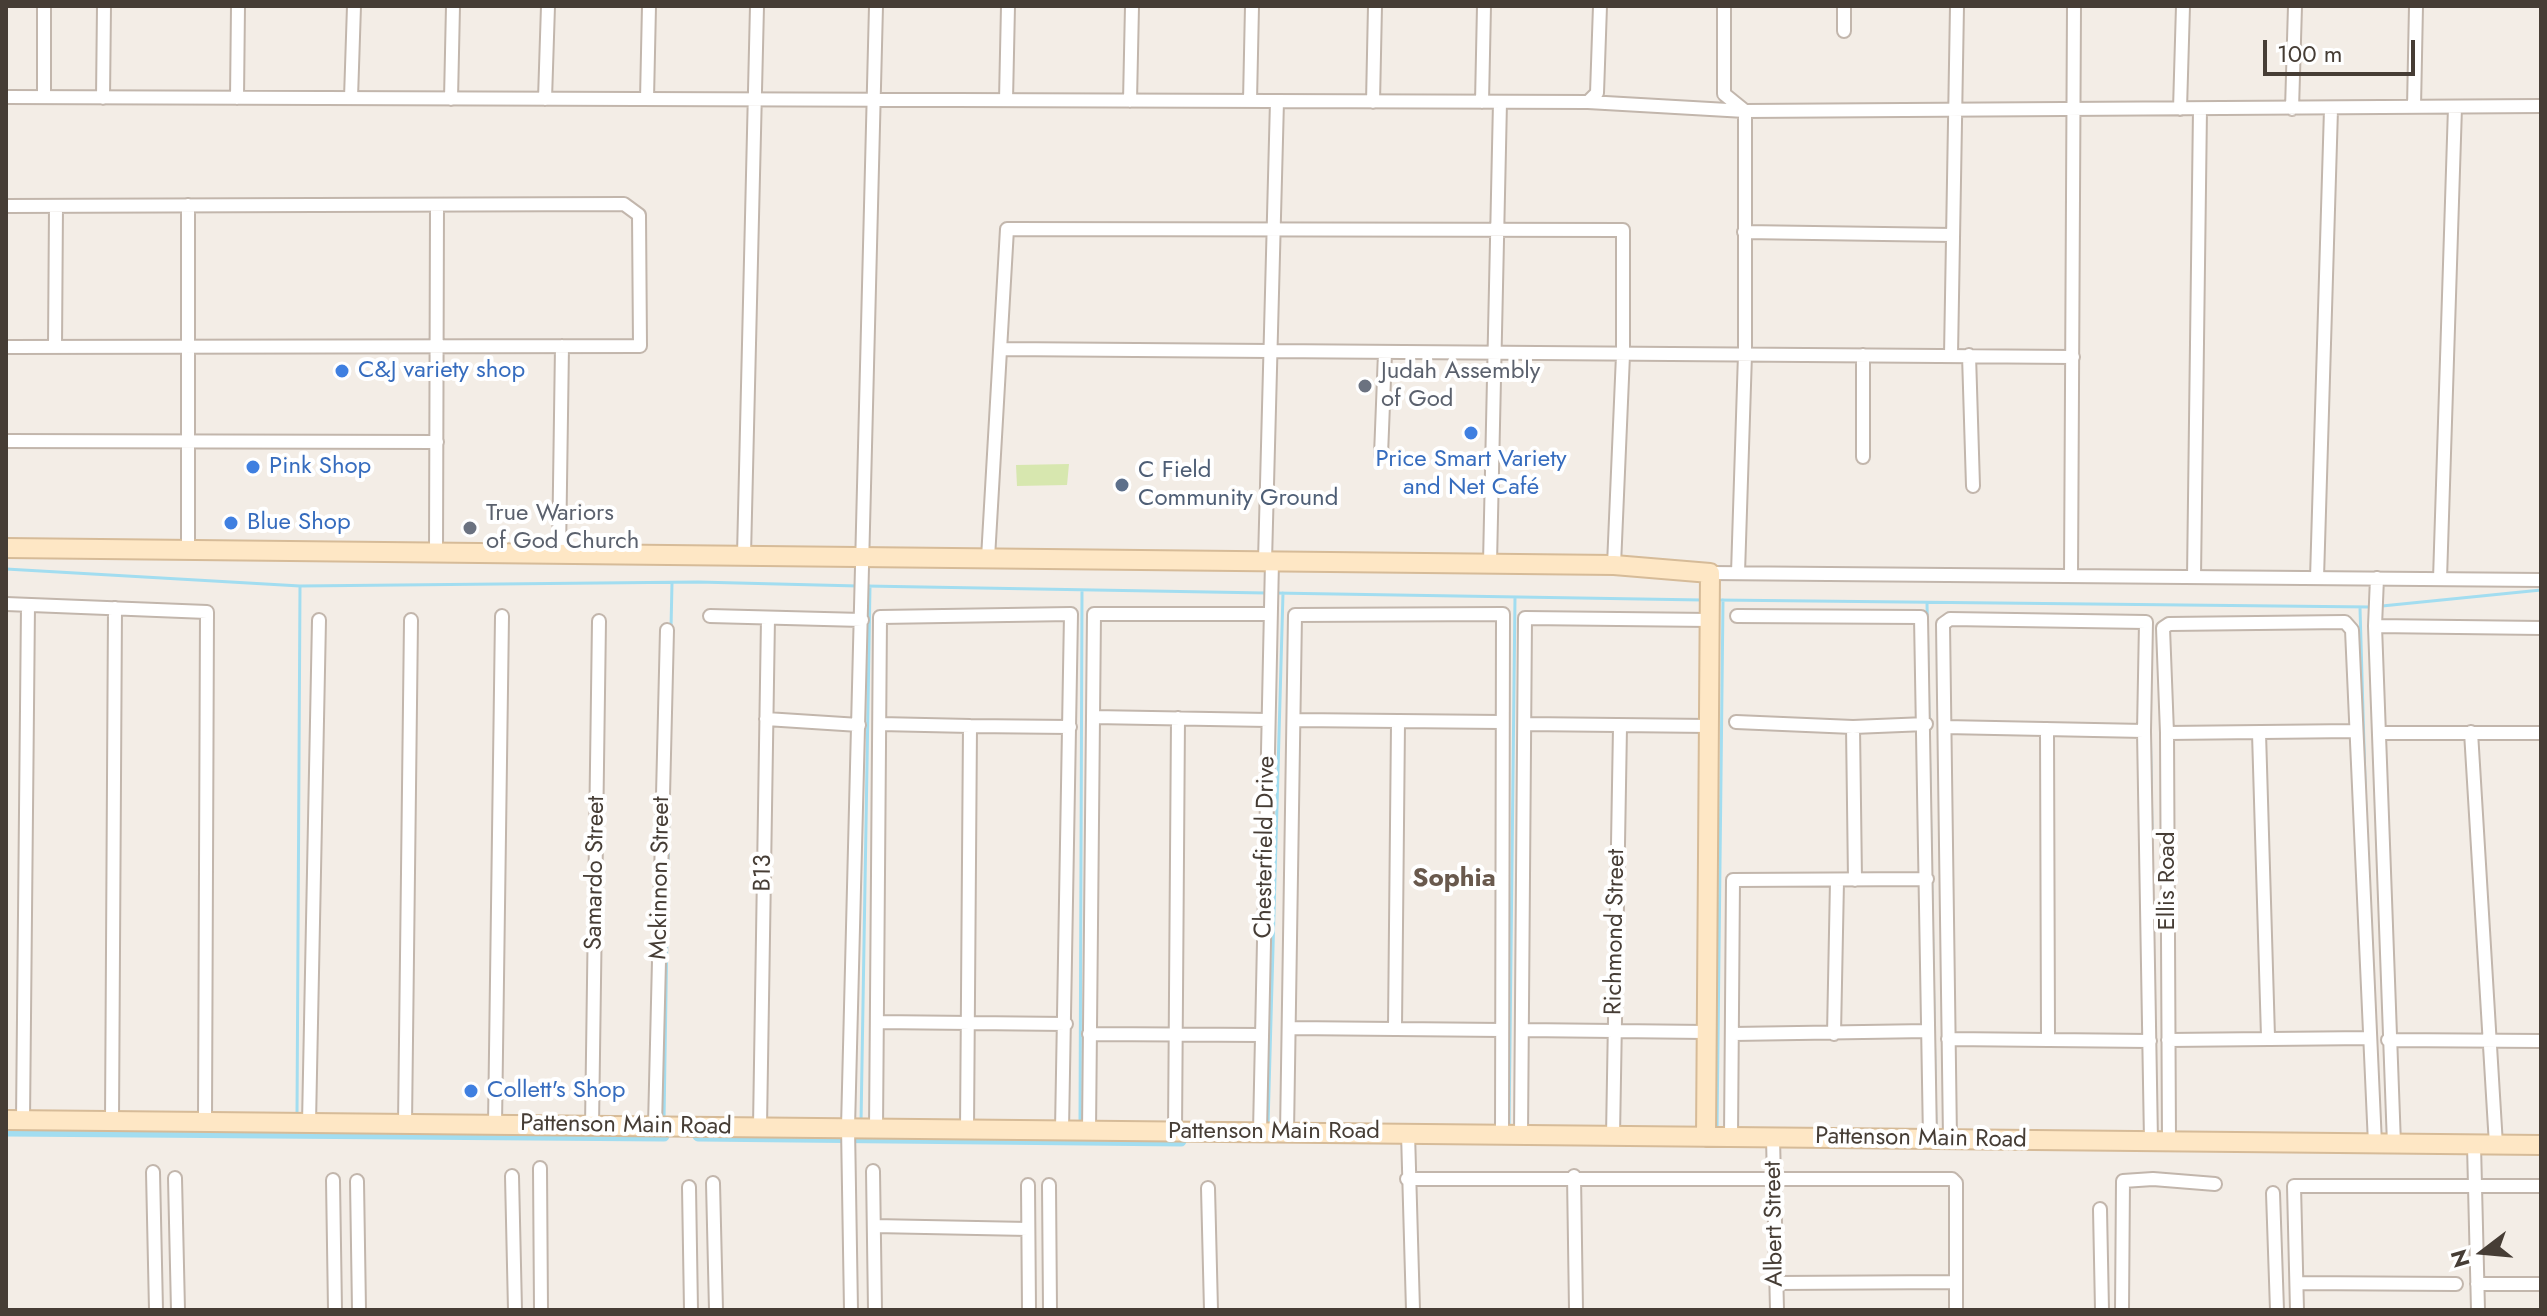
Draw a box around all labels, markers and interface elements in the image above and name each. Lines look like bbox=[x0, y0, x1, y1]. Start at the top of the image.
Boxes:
scale bar bbox=[2267, 24, 2419, 74]
text: 100 m bbox=[2277, 36, 2343, 71]
place label: C&J variety shop bbox=[358, 357, 525, 385]
place label: Judah Assembly of God bbox=[1381, 358, 1540, 414]
marker: C&J variety shop bbox=[333, 362, 351, 380]
marker: Judah Assembly of God bbox=[1356, 377, 1374, 395]
marker: Price Smart Variety and Net Café bbox=[1462, 424, 1480, 442]
place label: Price Smart Variety and Net Café bbox=[1376, 446, 1566, 502]
place label: Pink Shop bbox=[269, 453, 371, 481]
place label: C Field Community Ground bbox=[1138, 457, 1338, 513]
marker: Pink Shop bbox=[244, 458, 262, 476]
marker: C Field Community Ground bbox=[1113, 476, 1131, 494]
place label: True Wariors of God Church bbox=[486, 500, 639, 556]
place label: Blue Shop bbox=[247, 509, 351, 537]
marker: Blue Shop bbox=[222, 514, 240, 532]
marker: True Wariors of God Church bbox=[461, 519, 479, 537]
street label: Chesterfield Drive bbox=[1250, 755, 1282, 939]
street label: Samardo Street bbox=[580, 796, 612, 950]
street label: Mckinnon Street bbox=[645, 796, 677, 960]
street label: Ellis Road bbox=[2154, 831, 2182, 931]
street label: Richmond Street bbox=[1600, 849, 1632, 1015]
street label: B13 bbox=[749, 854, 779, 892]
district label: Sophia bbox=[1412, 864, 1496, 896]
place label: Collett's Shop bbox=[487, 1077, 625, 1105]
marker: Collett's Shop bbox=[462, 1082, 480, 1100]
street label: Pattenson Main Road bbox=[520, 1110, 732, 1142]
street label: Pattenson Main Road bbox=[1168, 1118, 1380, 1146]
street label: Pattenson Main Road bbox=[1815, 1123, 2027, 1155]
street label: Albert Street bbox=[1760, 1161, 1790, 1287]
north arrow bbox=[2443, 1212, 2523, 1292]
text: N bbox=[2442, 1246, 2478, 1271]

